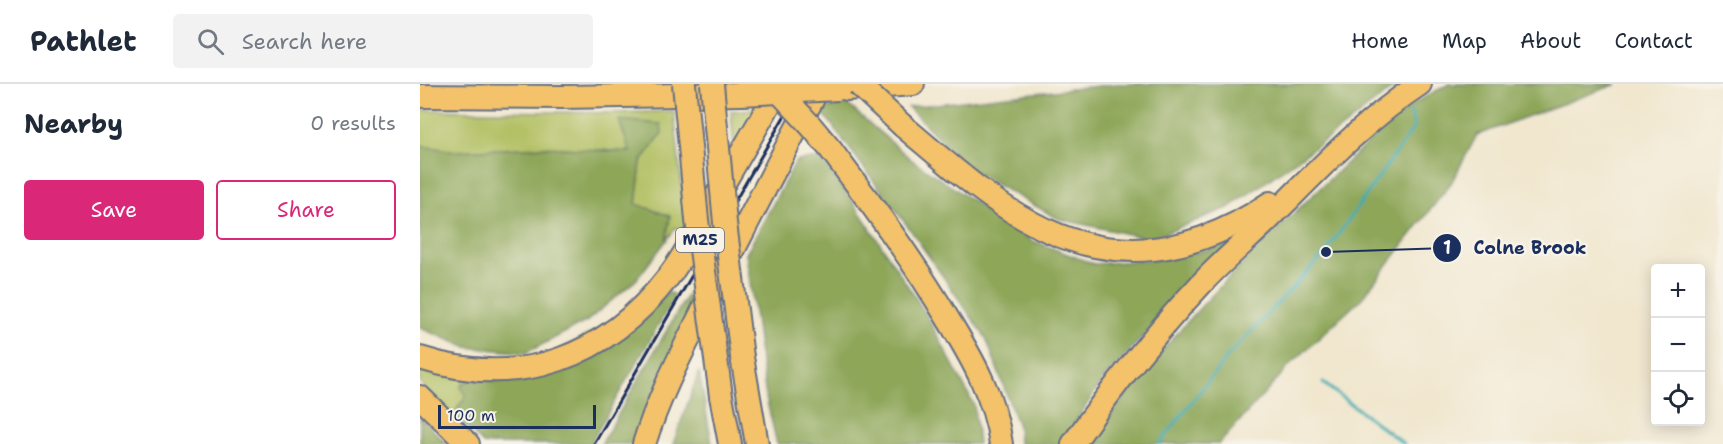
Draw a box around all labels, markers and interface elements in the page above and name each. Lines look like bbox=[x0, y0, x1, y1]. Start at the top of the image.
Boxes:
search box bbox=[173, 14, 593, 68]
text: Pathlet bbox=[30, 22, 137, 60]
icon: search bbox=[194, 25, 227, 58]
text: Search here bbox=[242, 27, 367, 56]
text: Home bbox=[1351, 27, 1409, 55]
text: Map bbox=[1442, 27, 1487, 55]
text: About bbox=[1520, 27, 1581, 55]
text: Contact bbox=[1614, 27, 1693, 55]
text: Nearby bbox=[24, 106, 123, 141]
text: 0 results bbox=[310, 110, 396, 136]
button: Save bbox=[24, 180, 204, 240]
button: Share bbox=[216, 180, 396, 240]
road number: M25 bbox=[676, 228, 724, 252]
callout: Colne Brook bbox=[1432, 230, 1599, 266]
text: 1 bbox=[1443, 236, 1451, 260]
text: Colne Brook bbox=[1474, 236, 1586, 260]
map controls bbox=[1651, 264, 1705, 426]
button: + bbox=[1651, 264, 1705, 318]
button: − bbox=[1651, 318, 1705, 372]
button: locate bbox=[1651, 372, 1705, 426]
scale bar bbox=[438, 402, 596, 430]
text: 100 m bbox=[447, 405, 495, 426]

